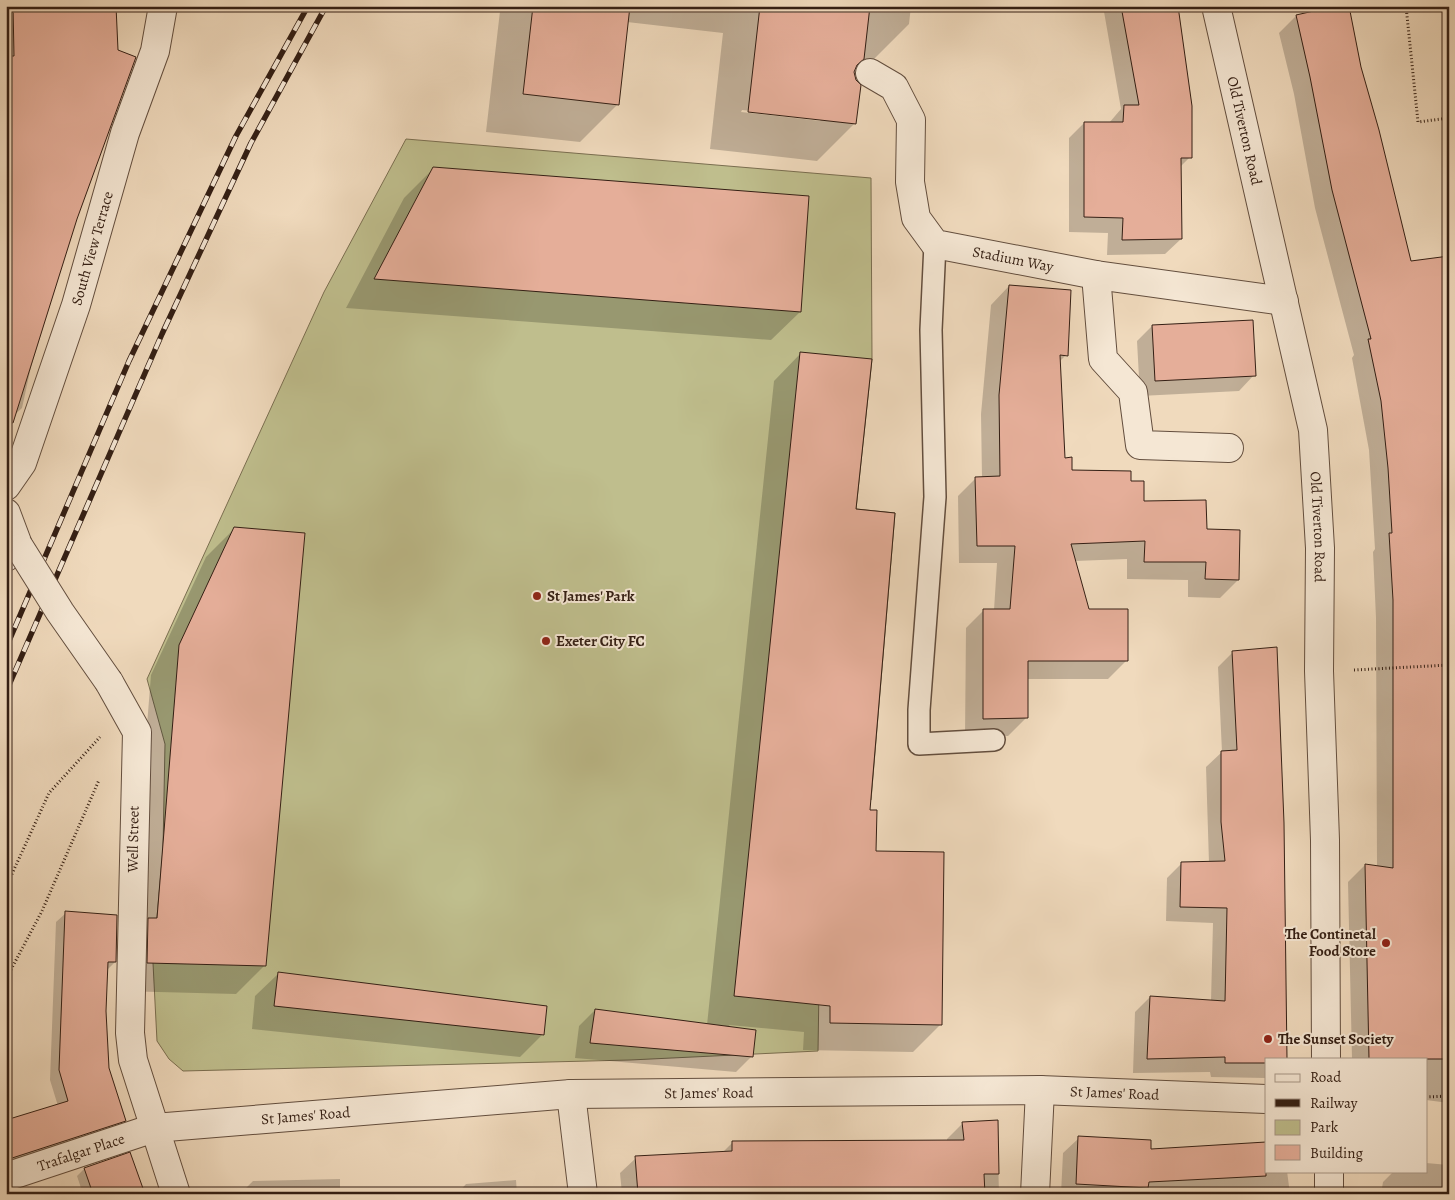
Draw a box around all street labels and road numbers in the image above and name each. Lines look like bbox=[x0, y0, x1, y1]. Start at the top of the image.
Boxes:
street label: Old Tiverton Road bbox=[1222, 74, 1267, 188]
street label: South View Terrace bbox=[66, 189, 118, 308]
street label: Stadium Way bbox=[971, 241, 1055, 277]
street label: Old Tiverton Road bbox=[1305, 471, 1330, 583]
street label: Well Street bbox=[122, 805, 144, 874]
street label: St James' Road bbox=[1070, 1081, 1161, 1105]
street label: St James' Road bbox=[664, 1082, 754, 1103]
street label: St James' Road bbox=[260, 1102, 352, 1129]
street label: Trafalgar Place bbox=[35, 1128, 127, 1176]

